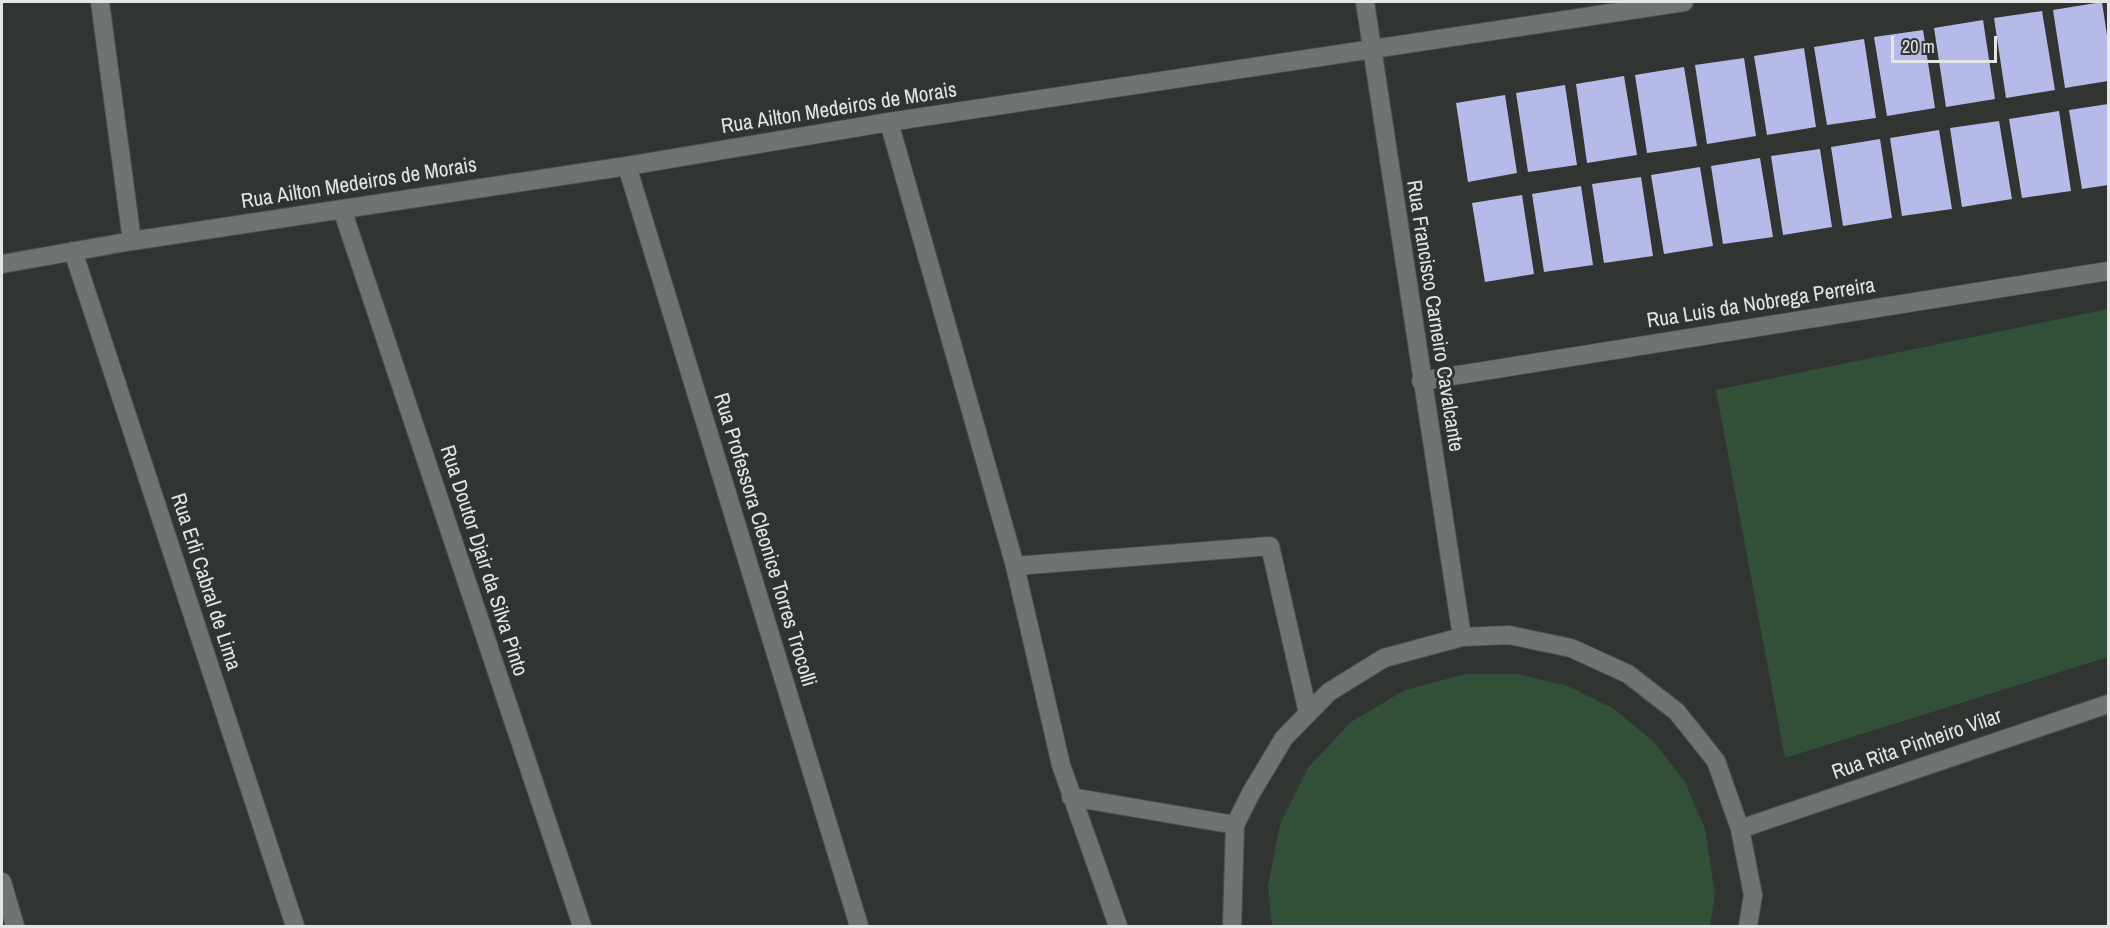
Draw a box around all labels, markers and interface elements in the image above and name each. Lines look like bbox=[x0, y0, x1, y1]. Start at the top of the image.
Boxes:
scale bar bbox=[1894, 24, 2000, 62]
text: 20 m bbox=[1902, 34, 1935, 59]
street label: Rua Ailton Medeiros de Morais bbox=[719, 78, 959, 140]
street label: Rua Ailton Medeiros de Morais bbox=[239, 153, 479, 215]
street label: Rua Francisco Carneiro Cavalcante bbox=[1400, 178, 1468, 454]
street label: Rua Luis da Nobrega Perreira bbox=[1645, 274, 1877, 334]
street label: Rua Professora Cleonice Torres Trocolli bbox=[707, 390, 821, 690]
street label: Rua Doutor Djair da Silva Pinto bbox=[434, 442, 532, 680]
street label: Rua Erli Cabral de Lima bbox=[164, 490, 246, 674]
street label: Rua Rita Pinheiro Vilar bbox=[1829, 704, 2005, 786]

